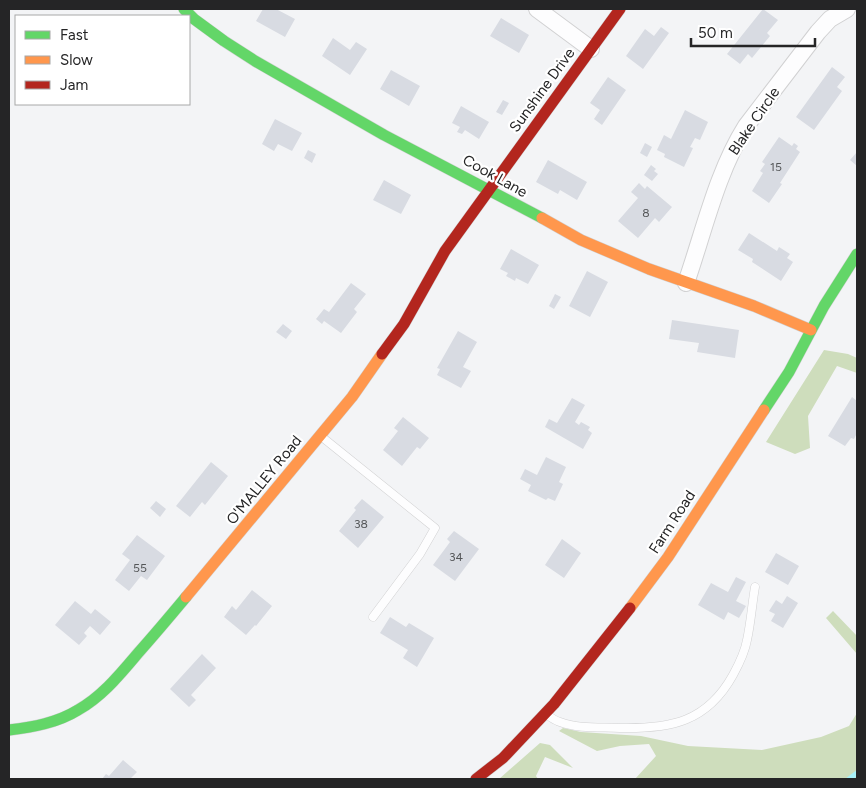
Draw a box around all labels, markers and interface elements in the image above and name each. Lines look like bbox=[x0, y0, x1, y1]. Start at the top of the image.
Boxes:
legend bbox=[15, 15, 190, 105]
scale bar bbox=[691, 15, 815, 47]
text: 50 m bbox=[698, 24, 733, 42]
text: Fast bbox=[60, 26, 89, 44]
street label: Sunshine Drive bbox=[505, 44, 579, 136]
text: Slow bbox=[60, 51, 93, 69]
text: Jam bbox=[60, 76, 88, 94]
street label: Blake Circle bbox=[725, 84, 783, 158]
street label: Cook Lane bbox=[459, 151, 531, 201]
house number: 15 bbox=[770, 160, 782, 174]
house number: 8 bbox=[642, 206, 650, 220]
street label: O'MALLEY Road bbox=[223, 432, 305, 528]
street label: Farm Road bbox=[645, 487, 699, 557]
house number: 38 bbox=[354, 517, 368, 531]
house number: 34 bbox=[449, 550, 464, 564]
house number: 55 bbox=[133, 561, 147, 575]

